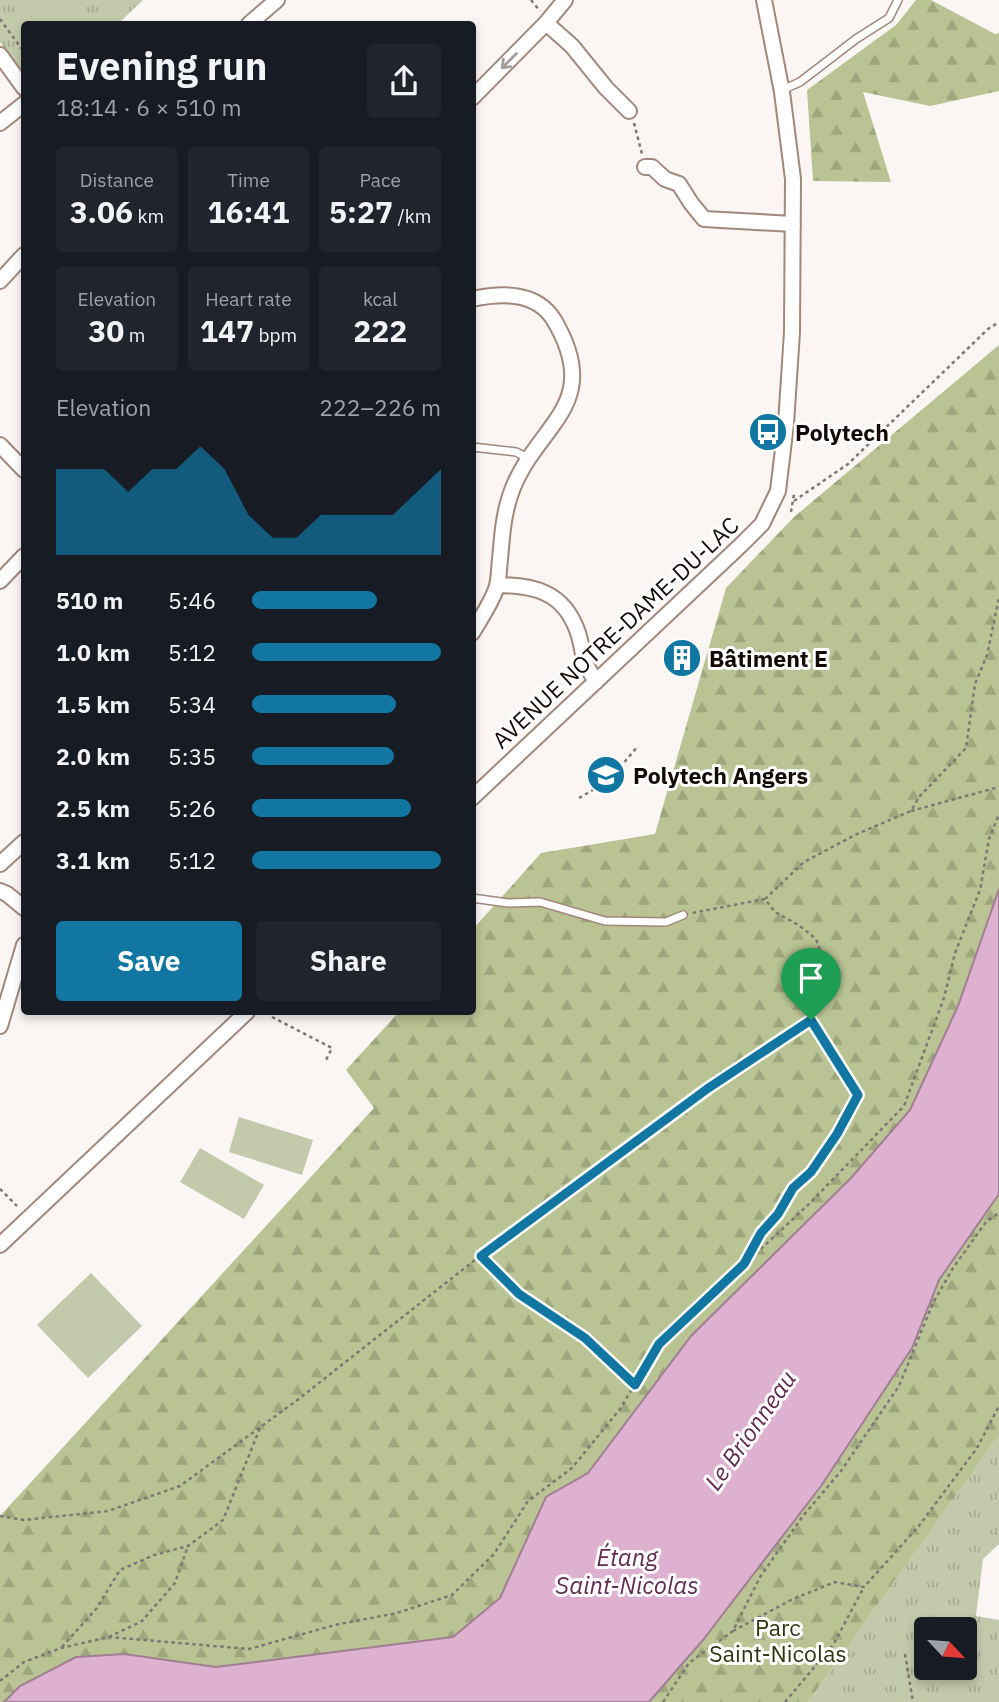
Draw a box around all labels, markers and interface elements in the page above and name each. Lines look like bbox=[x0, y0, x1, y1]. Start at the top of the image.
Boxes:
text: Evening run bbox=[56, 41, 267, 90]
button: share bbox=[367, 44, 441, 118]
one-way arrow bbox=[501, 52, 518, 69]
text: 18:14 · 6 × 510 m bbox=[56, 92, 242, 122]
text: Distance bbox=[80, 168, 154, 192]
text: Time bbox=[227, 168, 270, 192]
text: Pace bbox=[359, 168, 401, 192]
text: 3.06 bbox=[70, 192, 133, 231]
text: 16:41 bbox=[208, 192, 289, 231]
text: 5:27 bbox=[329, 192, 393, 231]
text: km bbox=[133, 204, 164, 228]
text: /km bbox=[393, 204, 431, 228]
text: Elevation bbox=[77, 287, 156, 311]
text: Heart rate bbox=[205, 287, 292, 311]
text: kcal bbox=[363, 287, 397, 311]
text: 30 bbox=[88, 311, 124, 350]
text: 147 bbox=[200, 311, 254, 350]
text: 222 bbox=[353, 311, 407, 350]
text: m bbox=[124, 323, 145, 347]
text: bpm bbox=[254, 323, 297, 347]
text: Elevation bbox=[56, 392, 151, 422]
text: 222–226 m bbox=[319, 392, 441, 422]
bus stop icon: Polytech bbox=[747, 411, 789, 453]
place label: Polytech bbox=[795, 417, 889, 447]
street label: AVENUE NOTRE-DAME-DU-LAC bbox=[485, 510, 745, 754]
text: 510 m bbox=[56, 585, 123, 615]
text: 5:46 bbox=[168, 585, 216, 615]
text: 1.0 km bbox=[56, 637, 130, 667]
text: 5:12 bbox=[168, 637, 216, 667]
building icon: Bâtiment E bbox=[661, 637, 703, 679]
place label: Bâtiment E bbox=[709, 643, 828, 673]
text: 1.5 km bbox=[56, 689, 130, 719]
text: 5:34 bbox=[168, 689, 216, 719]
text: 2.0 km bbox=[56, 741, 130, 771]
text: 5:35 bbox=[168, 741, 216, 771]
school or university icon: Polytech Angers bbox=[585, 754, 627, 796]
place label: Polytech Angers bbox=[633, 760, 808, 790]
text: 2.5 km bbox=[56, 793, 130, 823]
text: 5:26 bbox=[168, 793, 216, 823]
text: 3.1 km bbox=[56, 845, 130, 875]
text: 5:12 bbox=[168, 845, 216, 875]
button: Save bbox=[56, 921, 242, 1001]
button: Share bbox=[256, 921, 441, 1001]
pin bbox=[781, 948, 841, 1020]
icon: arrive bbox=[792, 959, 830, 997]
water label: Le Brionneau bbox=[697, 1364, 803, 1496]
water label: Étang Saint-Nicolas bbox=[555, 1541, 699, 1601]
park label: Parc Saint-Nicolas bbox=[709, 1612, 847, 1668]
north arrow bbox=[914, 1617, 976, 1680]
map controls bbox=[914, 1617, 977, 1680]

